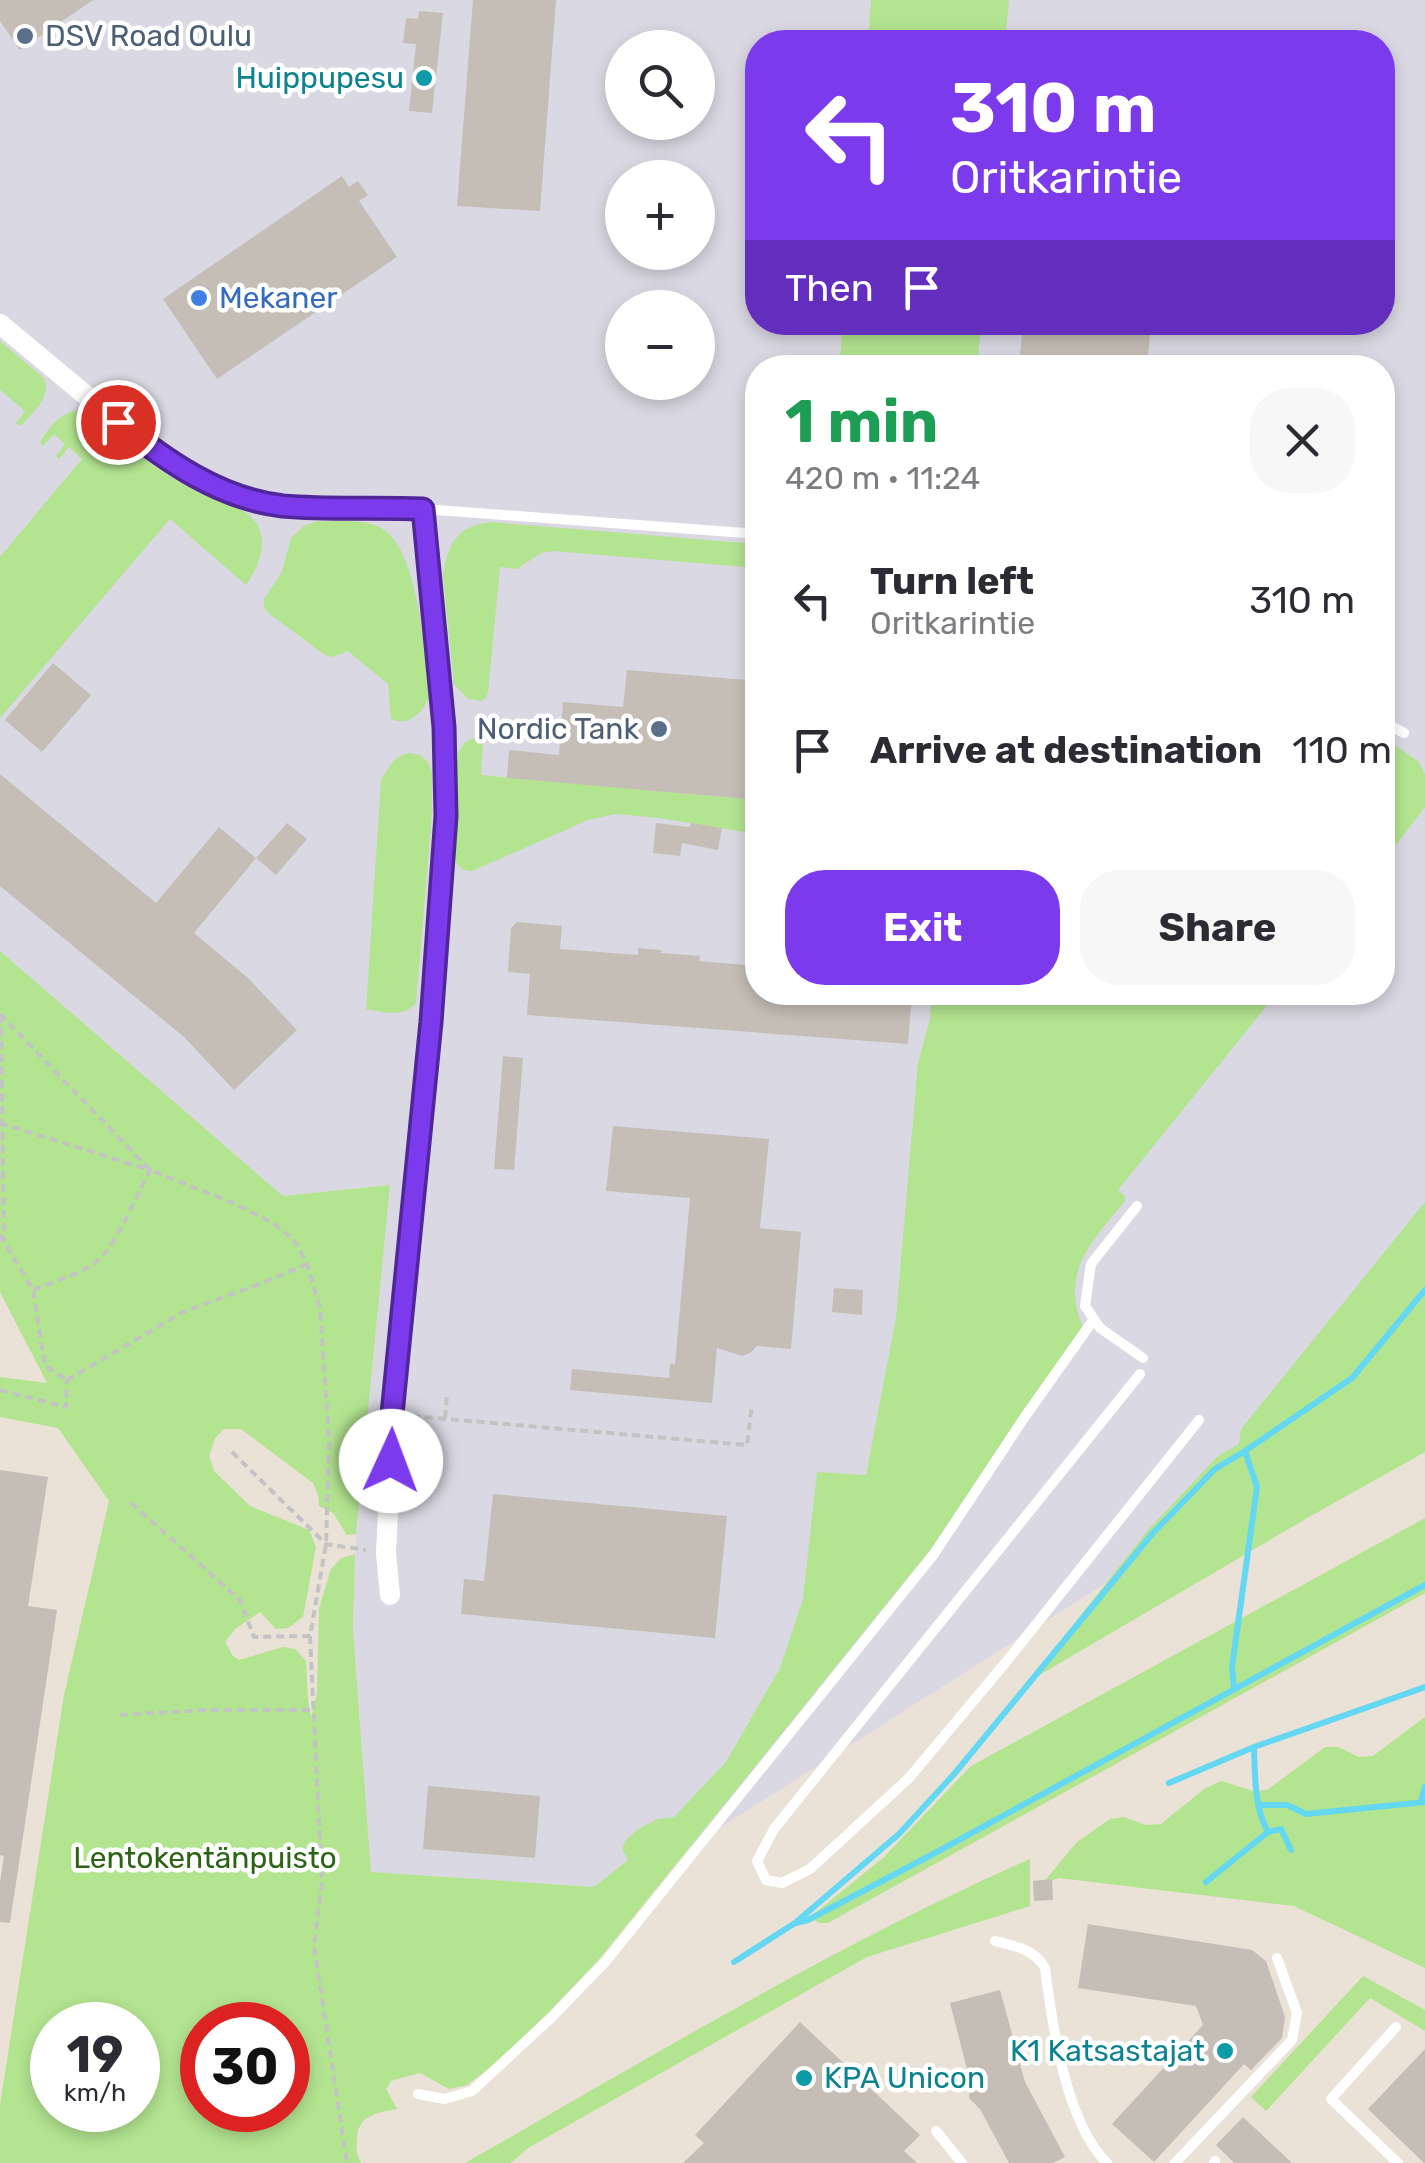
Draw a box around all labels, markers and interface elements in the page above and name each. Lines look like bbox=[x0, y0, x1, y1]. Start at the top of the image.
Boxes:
place label: DSV Road Oulu bbox=[45, 18, 252, 54]
marker: DSV Road Oulu bbox=[14, 25, 36, 47]
map controls bbox=[605, 30, 715, 400]
button: search bbox=[605, 30, 715, 140]
place label: Huippupesu bbox=[235, 60, 404, 96]
marker: Huippupesu bbox=[413, 67, 435, 89]
text: 310 m bbox=[950, 67, 1157, 150]
icon: left bbox=[785, 70, 915, 200]
text: Oritkarintie bbox=[950, 151, 1182, 204]
button: + bbox=[605, 160, 715, 270]
icon: arrive bbox=[894, 260, 949, 315]
text: Then bbox=[785, 265, 874, 311]
place label: Mekaner bbox=[219, 280, 338, 316]
marker: Mekaner bbox=[188, 287, 210, 309]
button: − bbox=[605, 290, 715, 400]
pin bbox=[76, 380, 161, 465]
text: 1 min bbox=[785, 386, 938, 457]
button: close bbox=[1250, 388, 1355, 493]
icon: arrive bbox=[91, 395, 146, 450]
text: 420 m · 11:24 bbox=[785, 459, 980, 497]
text: Turn left bbox=[870, 558, 1034, 604]
icon: left bbox=[785, 573, 840, 628]
text: 310 m bbox=[1249, 577, 1355, 623]
text: Oritkarintie bbox=[870, 604, 1035, 642]
place label: Nordic Tank bbox=[477, 711, 640, 747]
marker: Nordic Tank bbox=[648, 718, 670, 740]
icon: arrive bbox=[785, 723, 840, 778]
text: Arrive at destination bbox=[870, 727, 1262, 773]
text: 110 m bbox=[1292, 727, 1392, 773]
button: Exit bbox=[785, 870, 1060, 985]
button: Share bbox=[1080, 870, 1355, 985]
position arrow bbox=[339, 1409, 443, 1513]
park label: Lentokentänpuisto bbox=[73, 1840, 337, 1876]
speed limit sign: 30 bbox=[180, 2002, 310, 2132]
text: 19 bbox=[67, 2025, 123, 2085]
place label: K1 Katsastajat bbox=[1010, 2033, 1205, 2069]
marker: K1 Katsastajat bbox=[1214, 2040, 1236, 2062]
place label: KPA Unicon bbox=[824, 2060, 985, 2096]
marker: KPA Unicon bbox=[793, 2067, 815, 2089]
text: km/h bbox=[64, 2078, 126, 2107]

